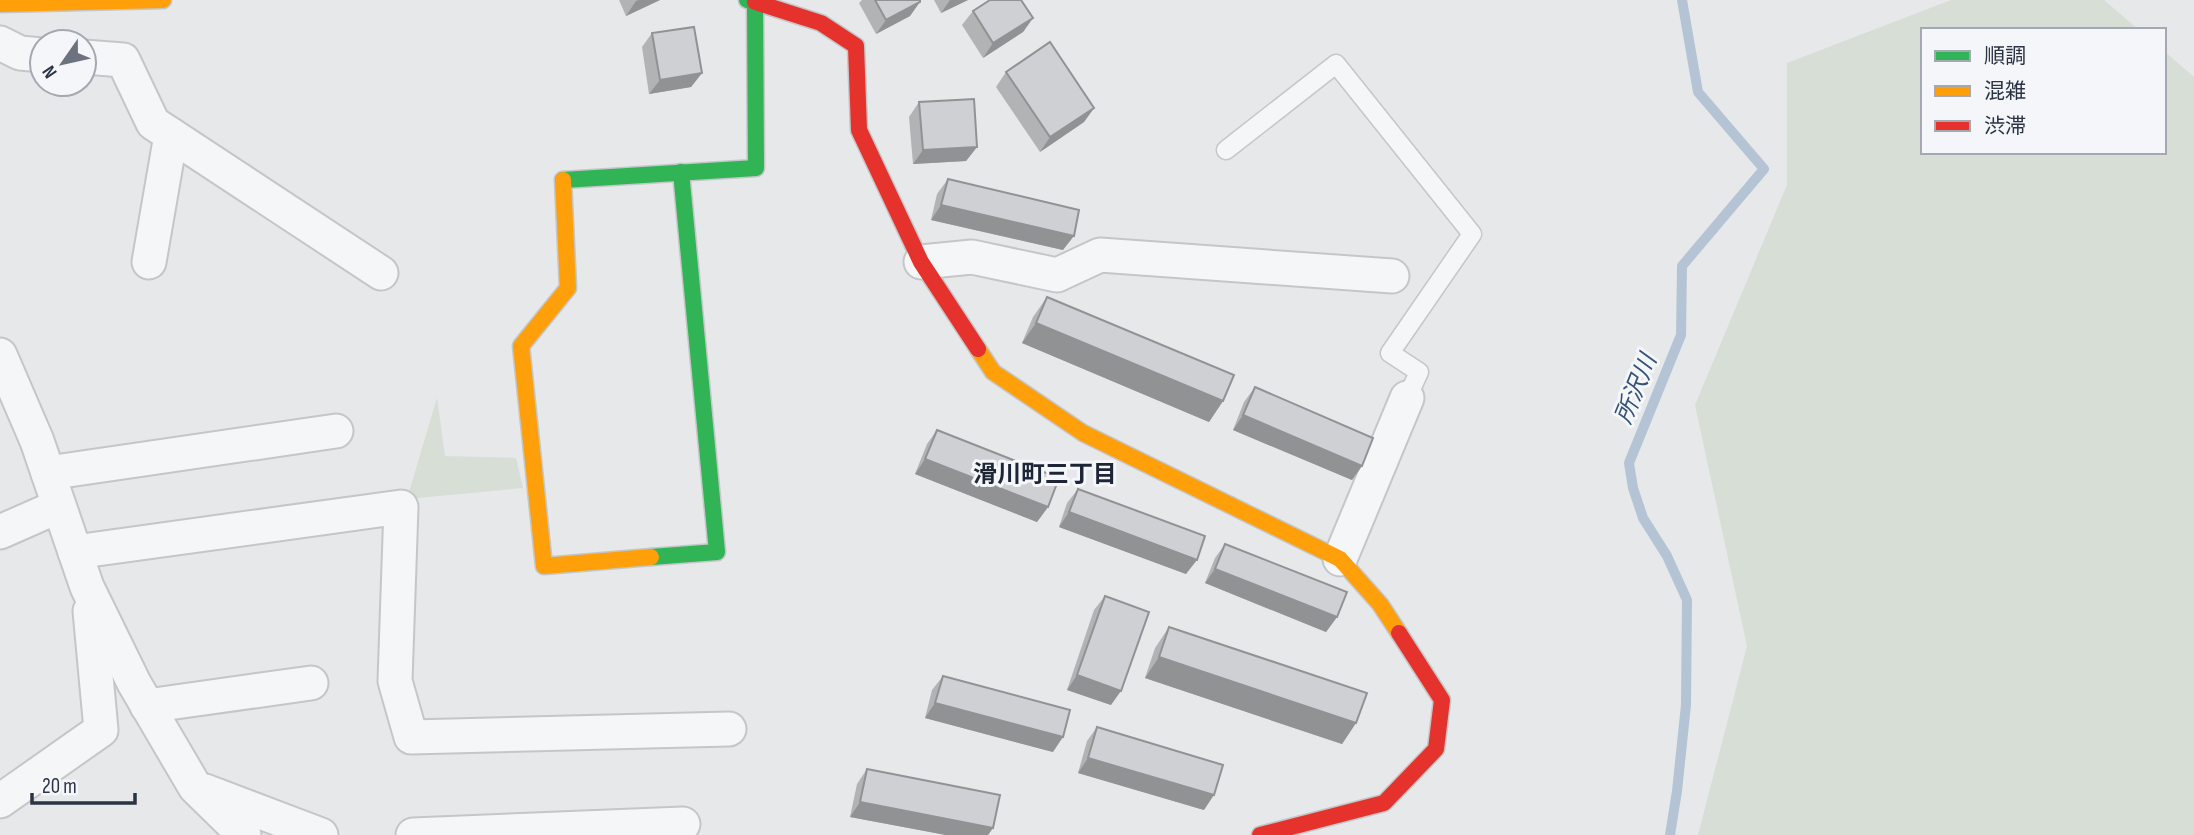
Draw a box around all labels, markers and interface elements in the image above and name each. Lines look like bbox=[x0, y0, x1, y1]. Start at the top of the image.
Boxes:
north arrow bbox=[28, 28, 98, 98]
legend bbox=[1921, 28, 2166, 154]
text: 順調 bbox=[1984, 44, 2026, 69]
text: N bbox=[38, 61, 63, 82]
text: 混雑 bbox=[1984, 79, 2026, 104]
text: 渋滞 bbox=[1984, 114, 2026, 139]
water label: 所沢川 bbox=[1609, 347, 1664, 428]
district label: 滑川町三丁目 bbox=[973, 460, 1117, 489]
scale bar bbox=[32, 762, 135, 806]
text: 20 m bbox=[42, 774, 77, 799]

